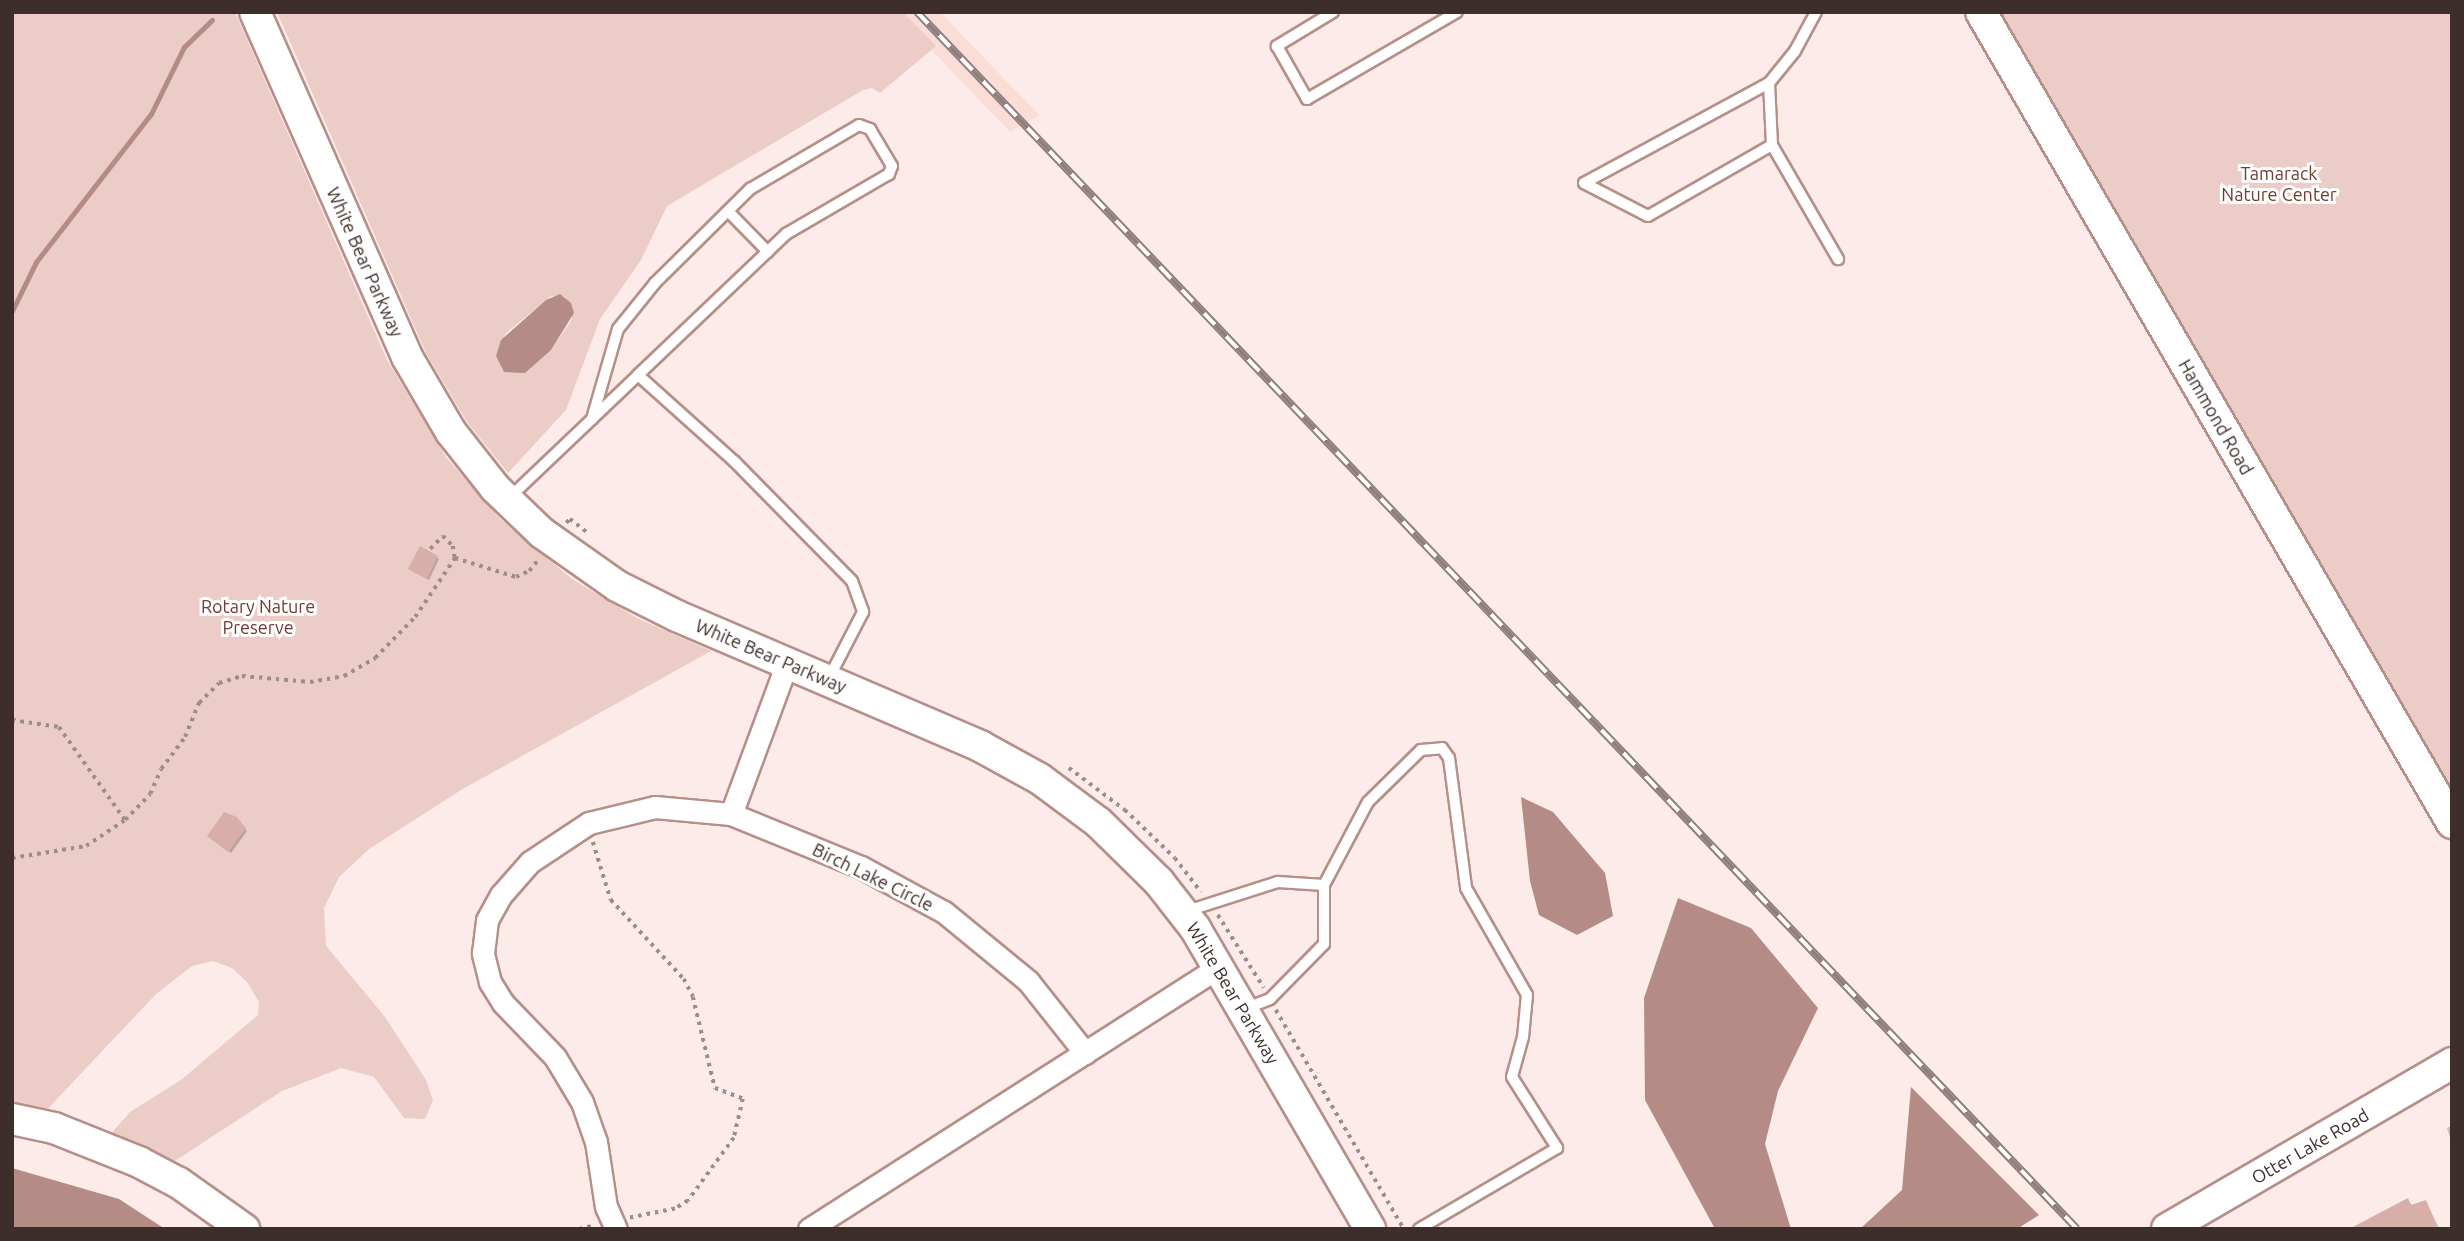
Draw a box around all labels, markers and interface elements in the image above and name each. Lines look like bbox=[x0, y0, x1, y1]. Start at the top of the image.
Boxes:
park label: Tamarack Nature Center bbox=[2221, 163, 2337, 206]
street label: White Bear Parkway bbox=[322, 184, 408, 340]
street label: Hammond Road bbox=[2174, 355, 2258, 479]
park label: Rotary Nature Preserve bbox=[201, 596, 315, 638]
street label: White Bear Parkway bbox=[692, 614, 850, 698]
street label: Birch Lake Circle bbox=[809, 838, 937, 916]
street label: White Bear Parkway bbox=[1182, 918, 1284, 1068]
street label: Otter Lake Road bbox=[2248, 1104, 2372, 1188]

